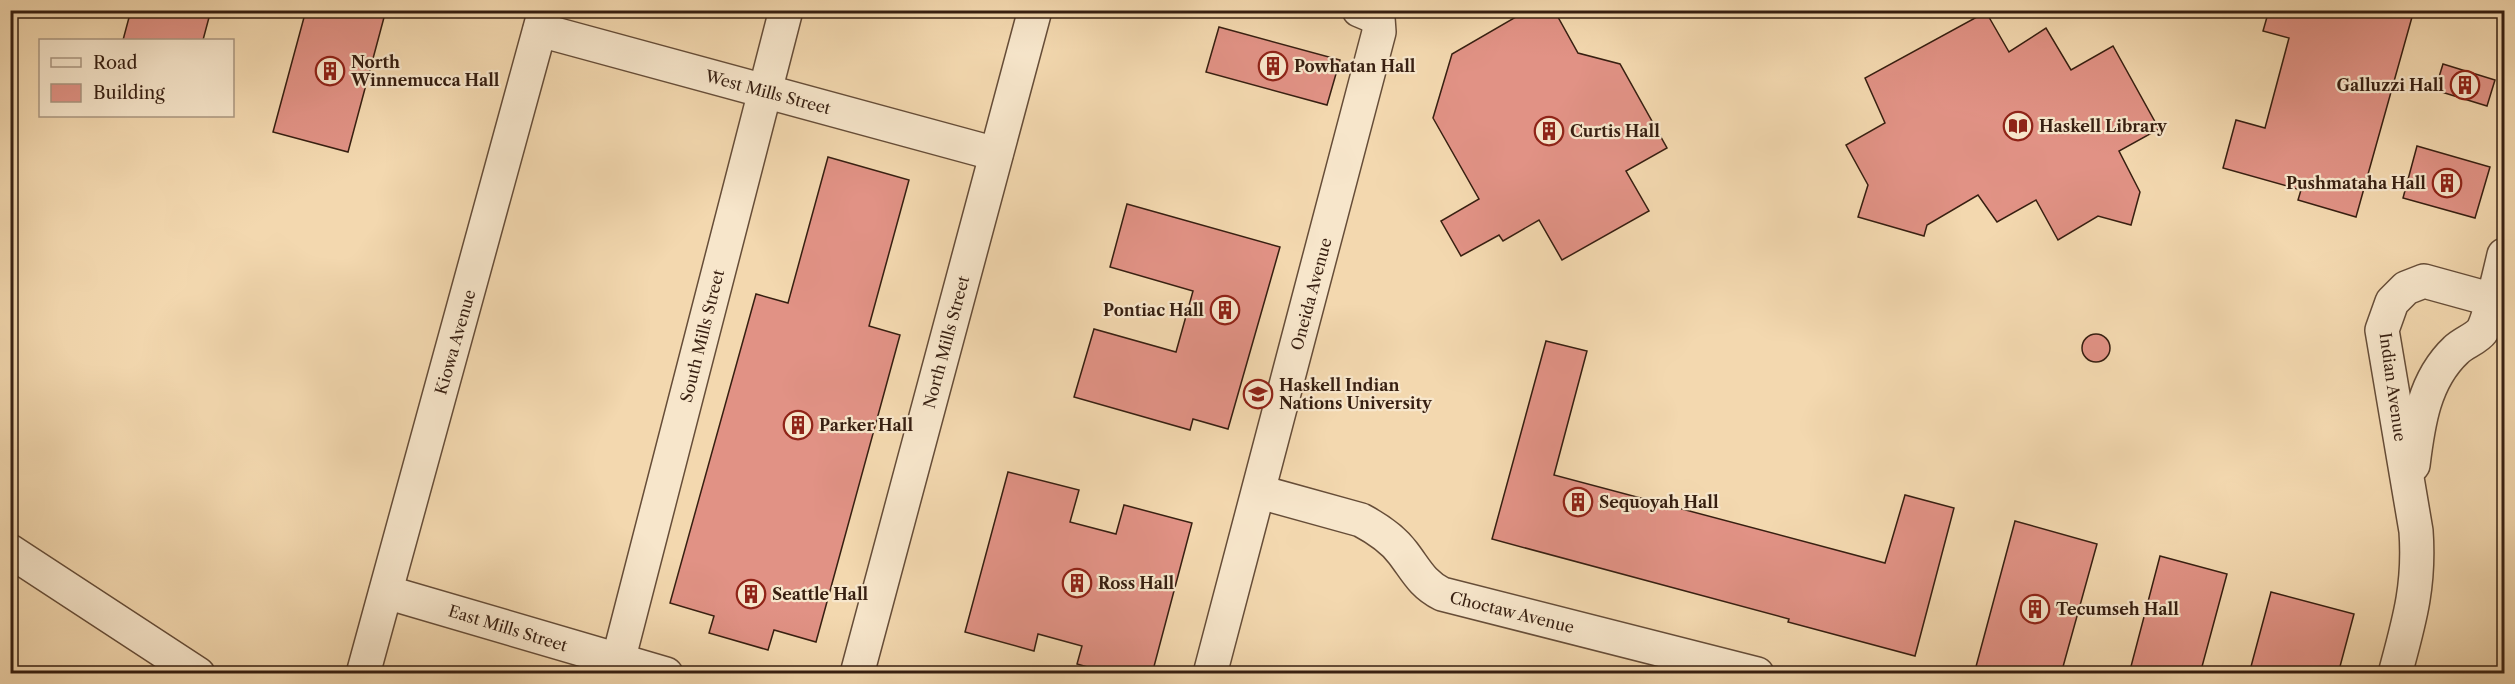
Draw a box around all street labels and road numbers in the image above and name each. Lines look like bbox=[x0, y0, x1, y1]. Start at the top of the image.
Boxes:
street label: West Mills Street bbox=[702, 65, 833, 118]
street label: Oneida Avenue bbox=[1286, 236, 1336, 352]
street label: South Mills Street bbox=[676, 267, 728, 405]
street label: North Mills Street bbox=[919, 273, 973, 410]
street label: Kiowa Avenue bbox=[430, 287, 480, 397]
street label: Indian Avenue bbox=[2375, 331, 2411, 443]
street label: Choctaw Avenue bbox=[1448, 587, 1576, 637]
street label: East Mills Street bbox=[446, 600, 570, 656]

